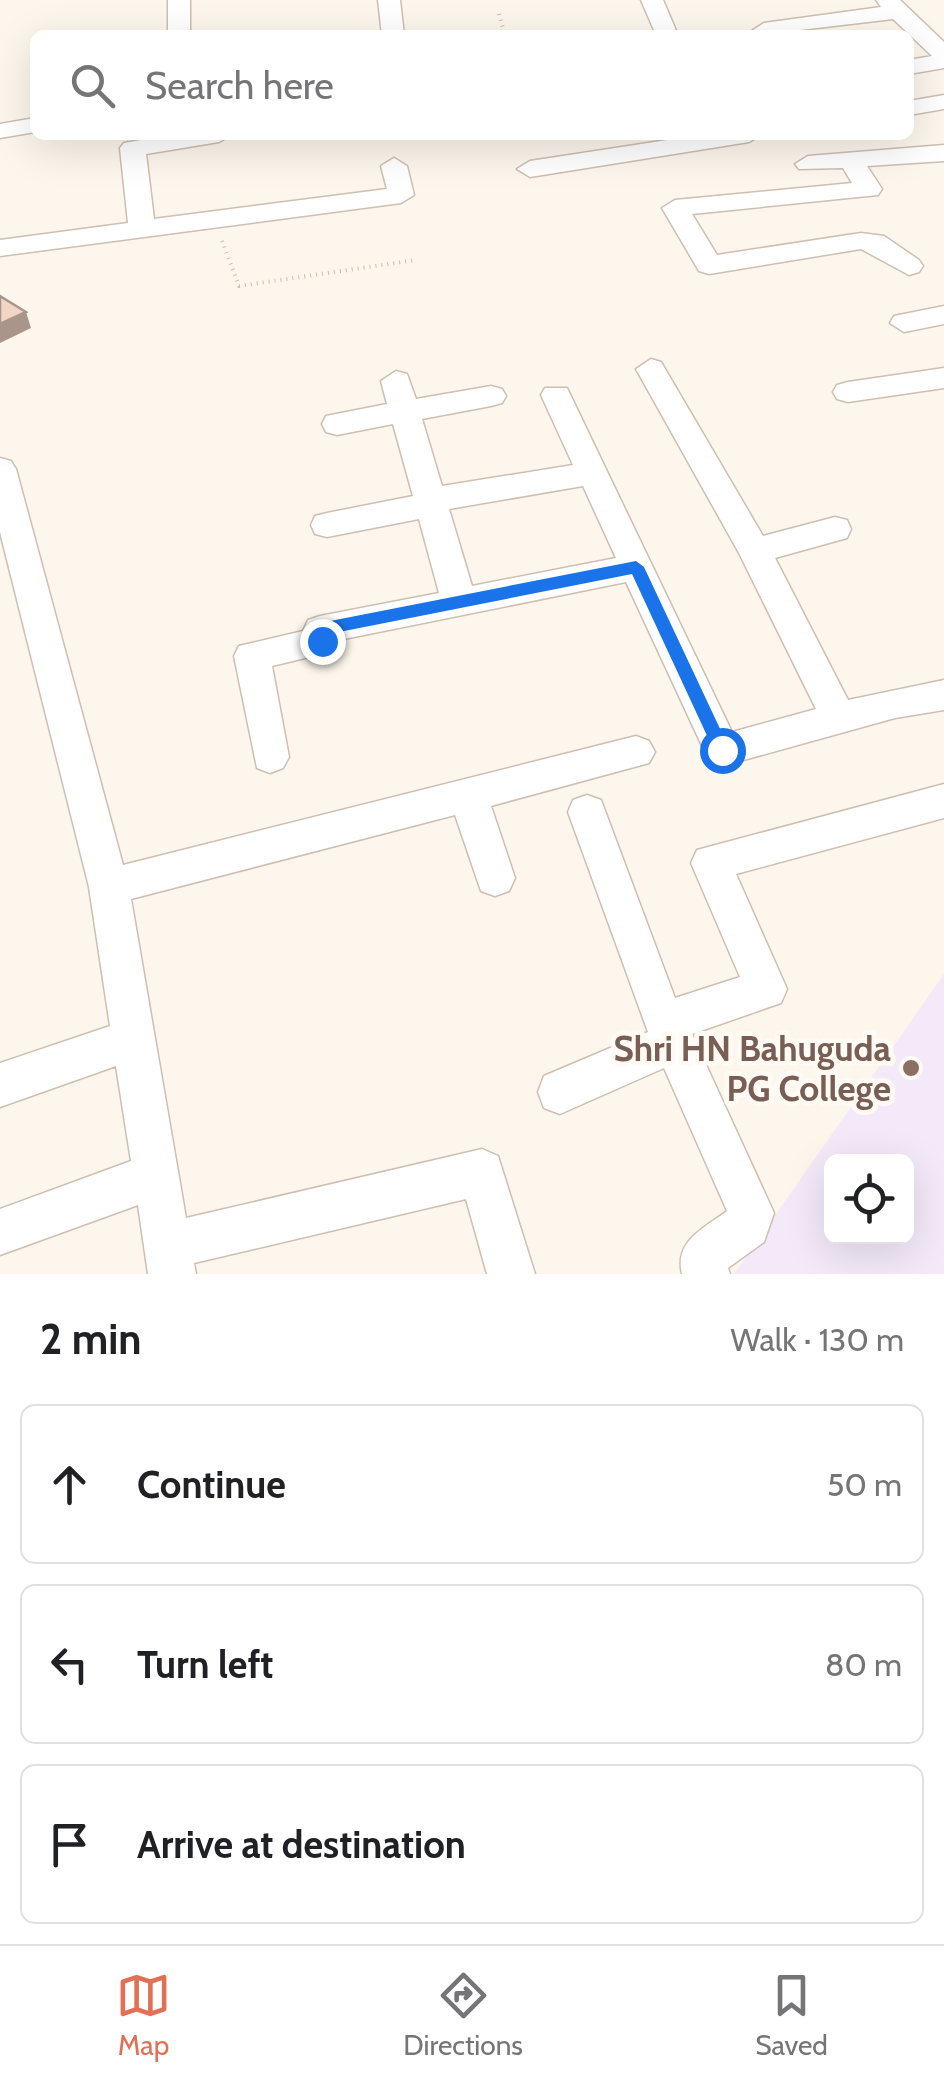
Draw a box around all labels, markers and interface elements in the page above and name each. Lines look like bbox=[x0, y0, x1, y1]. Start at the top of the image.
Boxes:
search box bbox=[30, 30, 914, 140]
icon: search bbox=[65, 58, 120, 113]
text: Search here bbox=[145, 62, 334, 109]
route end bbox=[300, 619, 346, 665]
route start bbox=[700, 728, 746, 774]
place label: Shri HN Bahuguda PG College bbox=[614, 1027, 892, 1110]
marker: Shri HN Bahuguda PG College bbox=[900, 1057, 922, 1079]
map controls bbox=[824, 1154, 914, 1244]
button: locate bbox=[824, 1154, 914, 1244]
text: 2 min bbox=[40, 1313, 141, 1365]
text: Walk · 130 m bbox=[730, 1320, 904, 1359]
icon: ahead bbox=[42, 1457, 97, 1512]
text: Continue bbox=[137, 1461, 286, 1508]
text: 50 m bbox=[827, 1465, 902, 1504]
icon: left bbox=[42, 1637, 97, 1692]
text: Turn left bbox=[137, 1641, 273, 1688]
text: 80 m bbox=[825, 1645, 902, 1684]
icon: arrive bbox=[42, 1817, 97, 1872]
text: Arrive at destination bbox=[137, 1821, 466, 1868]
tab: Map bbox=[116, 1968, 171, 2062]
tab: Directions bbox=[403, 1968, 523, 2062]
tab: Saved bbox=[755, 1968, 828, 2062]

